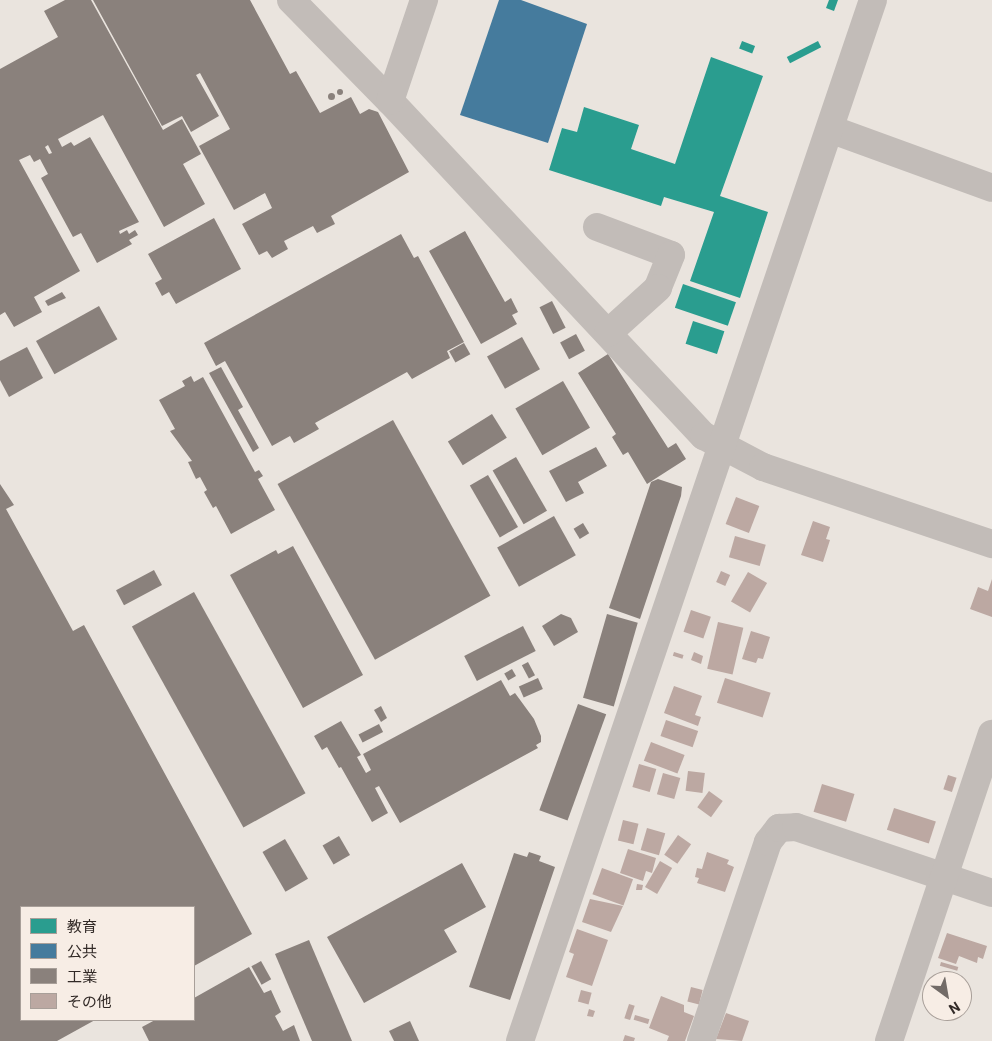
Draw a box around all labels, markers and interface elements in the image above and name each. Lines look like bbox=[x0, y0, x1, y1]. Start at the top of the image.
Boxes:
legend bbox=[20, 906, 195, 1021]
text: 教育 bbox=[67, 918, 97, 936]
text: 公共 bbox=[67, 943, 97, 961]
text: 工業 bbox=[67, 968, 97, 986]
north arrow bbox=[922, 971, 972, 1021]
text: その他 bbox=[67, 993, 112, 1011]
text: N bbox=[946, 998, 963, 1017]

